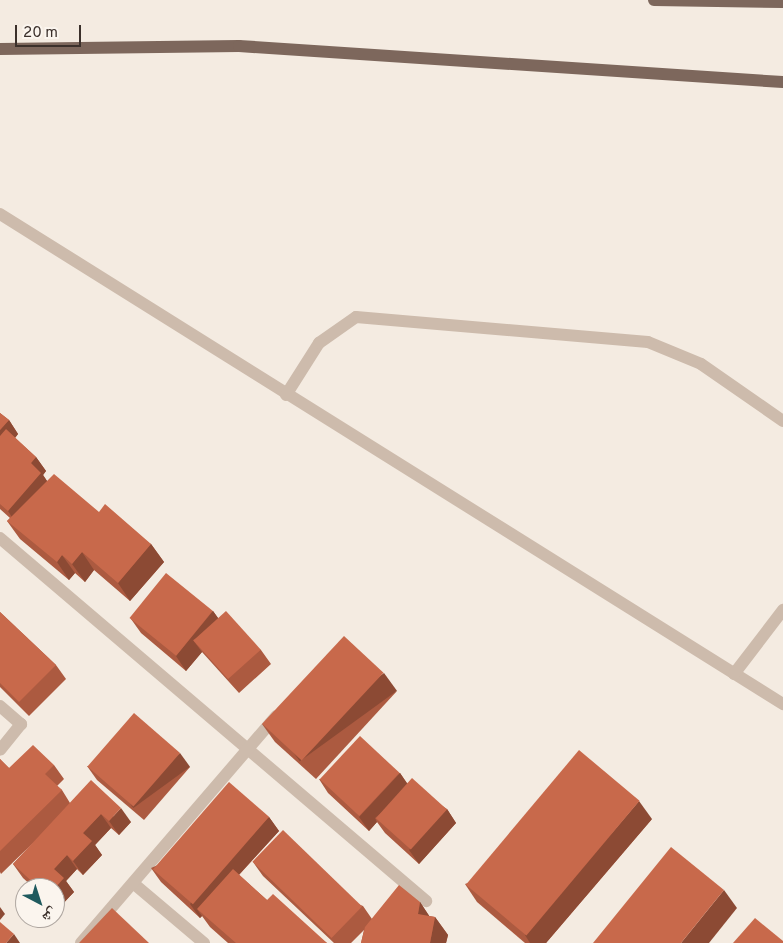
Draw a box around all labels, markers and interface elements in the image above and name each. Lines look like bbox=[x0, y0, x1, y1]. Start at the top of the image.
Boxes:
scale bar bbox=[18, 15, 84, 47]
text: 20 m bbox=[23, 24, 58, 43]
north arrow bbox=[15, 878, 65, 928]
text: ش bbox=[38, 903, 60, 925]

